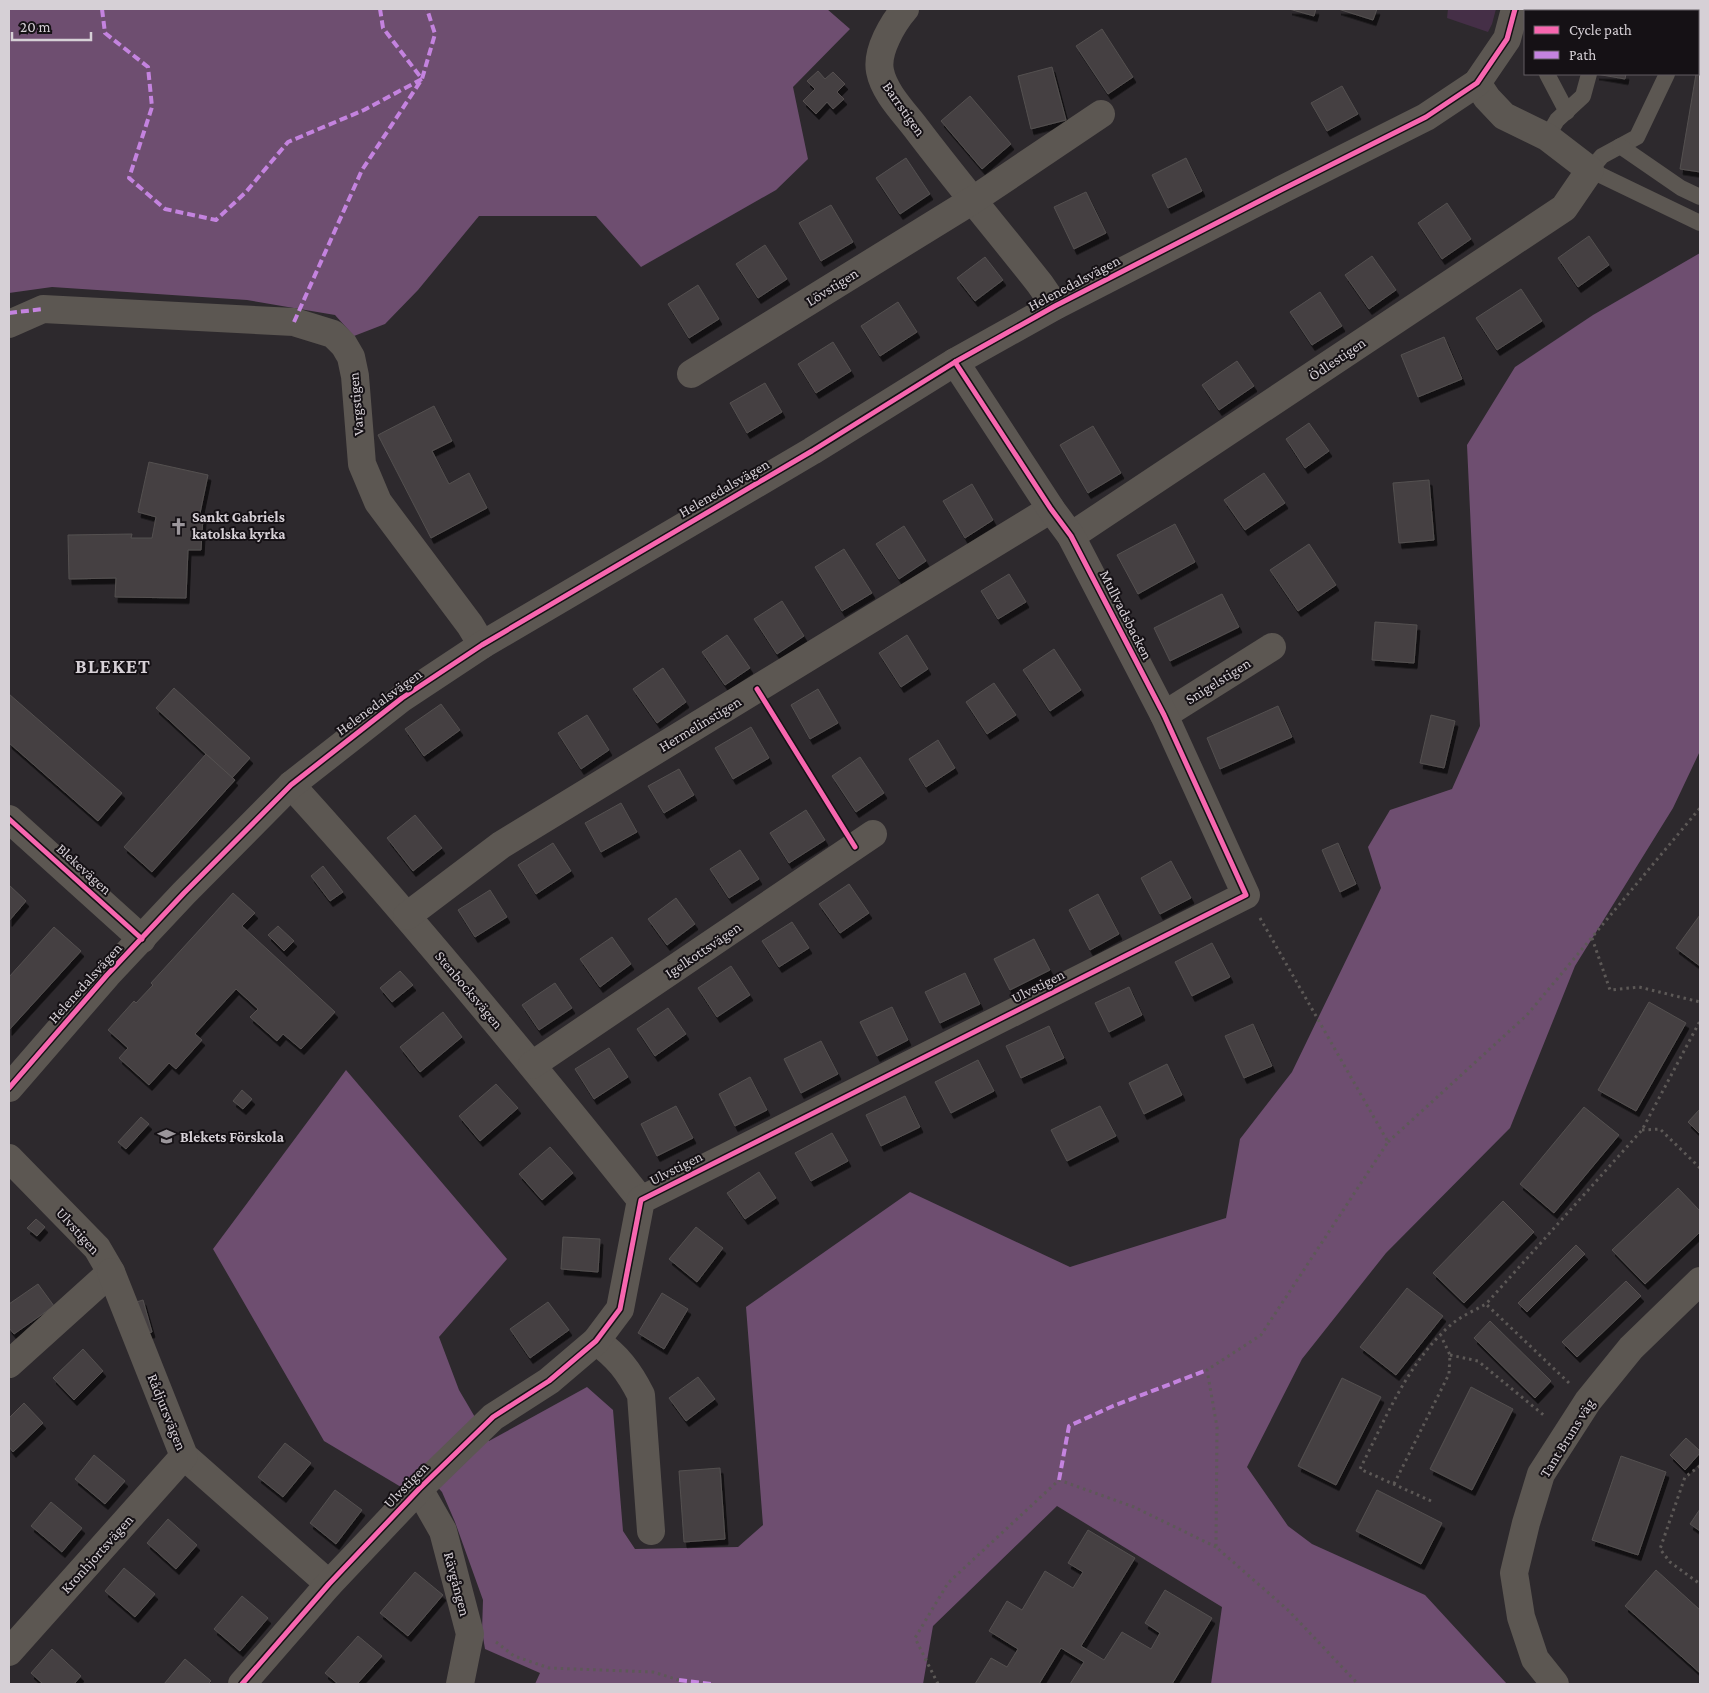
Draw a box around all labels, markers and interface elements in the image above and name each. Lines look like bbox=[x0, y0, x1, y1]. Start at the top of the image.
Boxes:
scale bar bbox=[12, 10, 91, 42]
legend bbox=[1524, 10, 1699, 75]
text: 20 m bbox=[20, 19, 51, 35]
text: Cycle path bbox=[1569, 22, 1632, 39]
text: Path bbox=[1569, 47, 1596, 63]
street label: Barrstigen bbox=[879, 79, 928, 140]
street label: Helenedalsvägen bbox=[1025, 252, 1123, 315]
street label: Lövstigen bbox=[803, 265, 862, 310]
street label: Ödlestigen bbox=[1306, 334, 1369, 385]
street label: Vargstigen bbox=[345, 371, 368, 436]
street label: Helenedalsvägen bbox=[676, 456, 773, 521]
place label: Sankt Gabriels katolska kyrka bbox=[192, 509, 286, 542]
church icon: Sankt Gabriels katolska kyrka bbox=[168, 516, 188, 536]
street label: Mullvadsbacken bbox=[1097, 568, 1155, 662]
district label: BLEKET bbox=[75, 655, 151, 677]
street label: Snigelstigen bbox=[1183, 655, 1254, 708]
street label: Helenedalsvägen bbox=[333, 666, 425, 739]
street label: Hermelinstigen bbox=[656, 693, 744, 756]
street label: Blekevägen bbox=[53, 840, 115, 898]
street label: Igelkottsvägen bbox=[662, 919, 744, 982]
street label: Helenedalsvägen bbox=[45, 940, 126, 1027]
street label: Stenbocksvägen bbox=[431, 948, 506, 1033]
street label: Ulvstigen bbox=[1009, 966, 1068, 1007]
school or university icon: Blekets Förskola bbox=[156, 1127, 176, 1147]
place label: Blekets Förskola bbox=[180, 1129, 285, 1145]
street label: Ulvstigen bbox=[647, 1148, 706, 1189]
street label: Ulvstigen bbox=[52, 1204, 103, 1258]
street label: Rådjursvägen bbox=[143, 1371, 190, 1453]
street label: Tant Bruns väg bbox=[1536, 1396, 1598, 1481]
street label: Ulvstigen bbox=[380, 1459, 432, 1512]
street label: Kronhjortsvägen bbox=[58, 1512, 137, 1597]
street label: Rävgången bbox=[440, 1550, 473, 1618]

